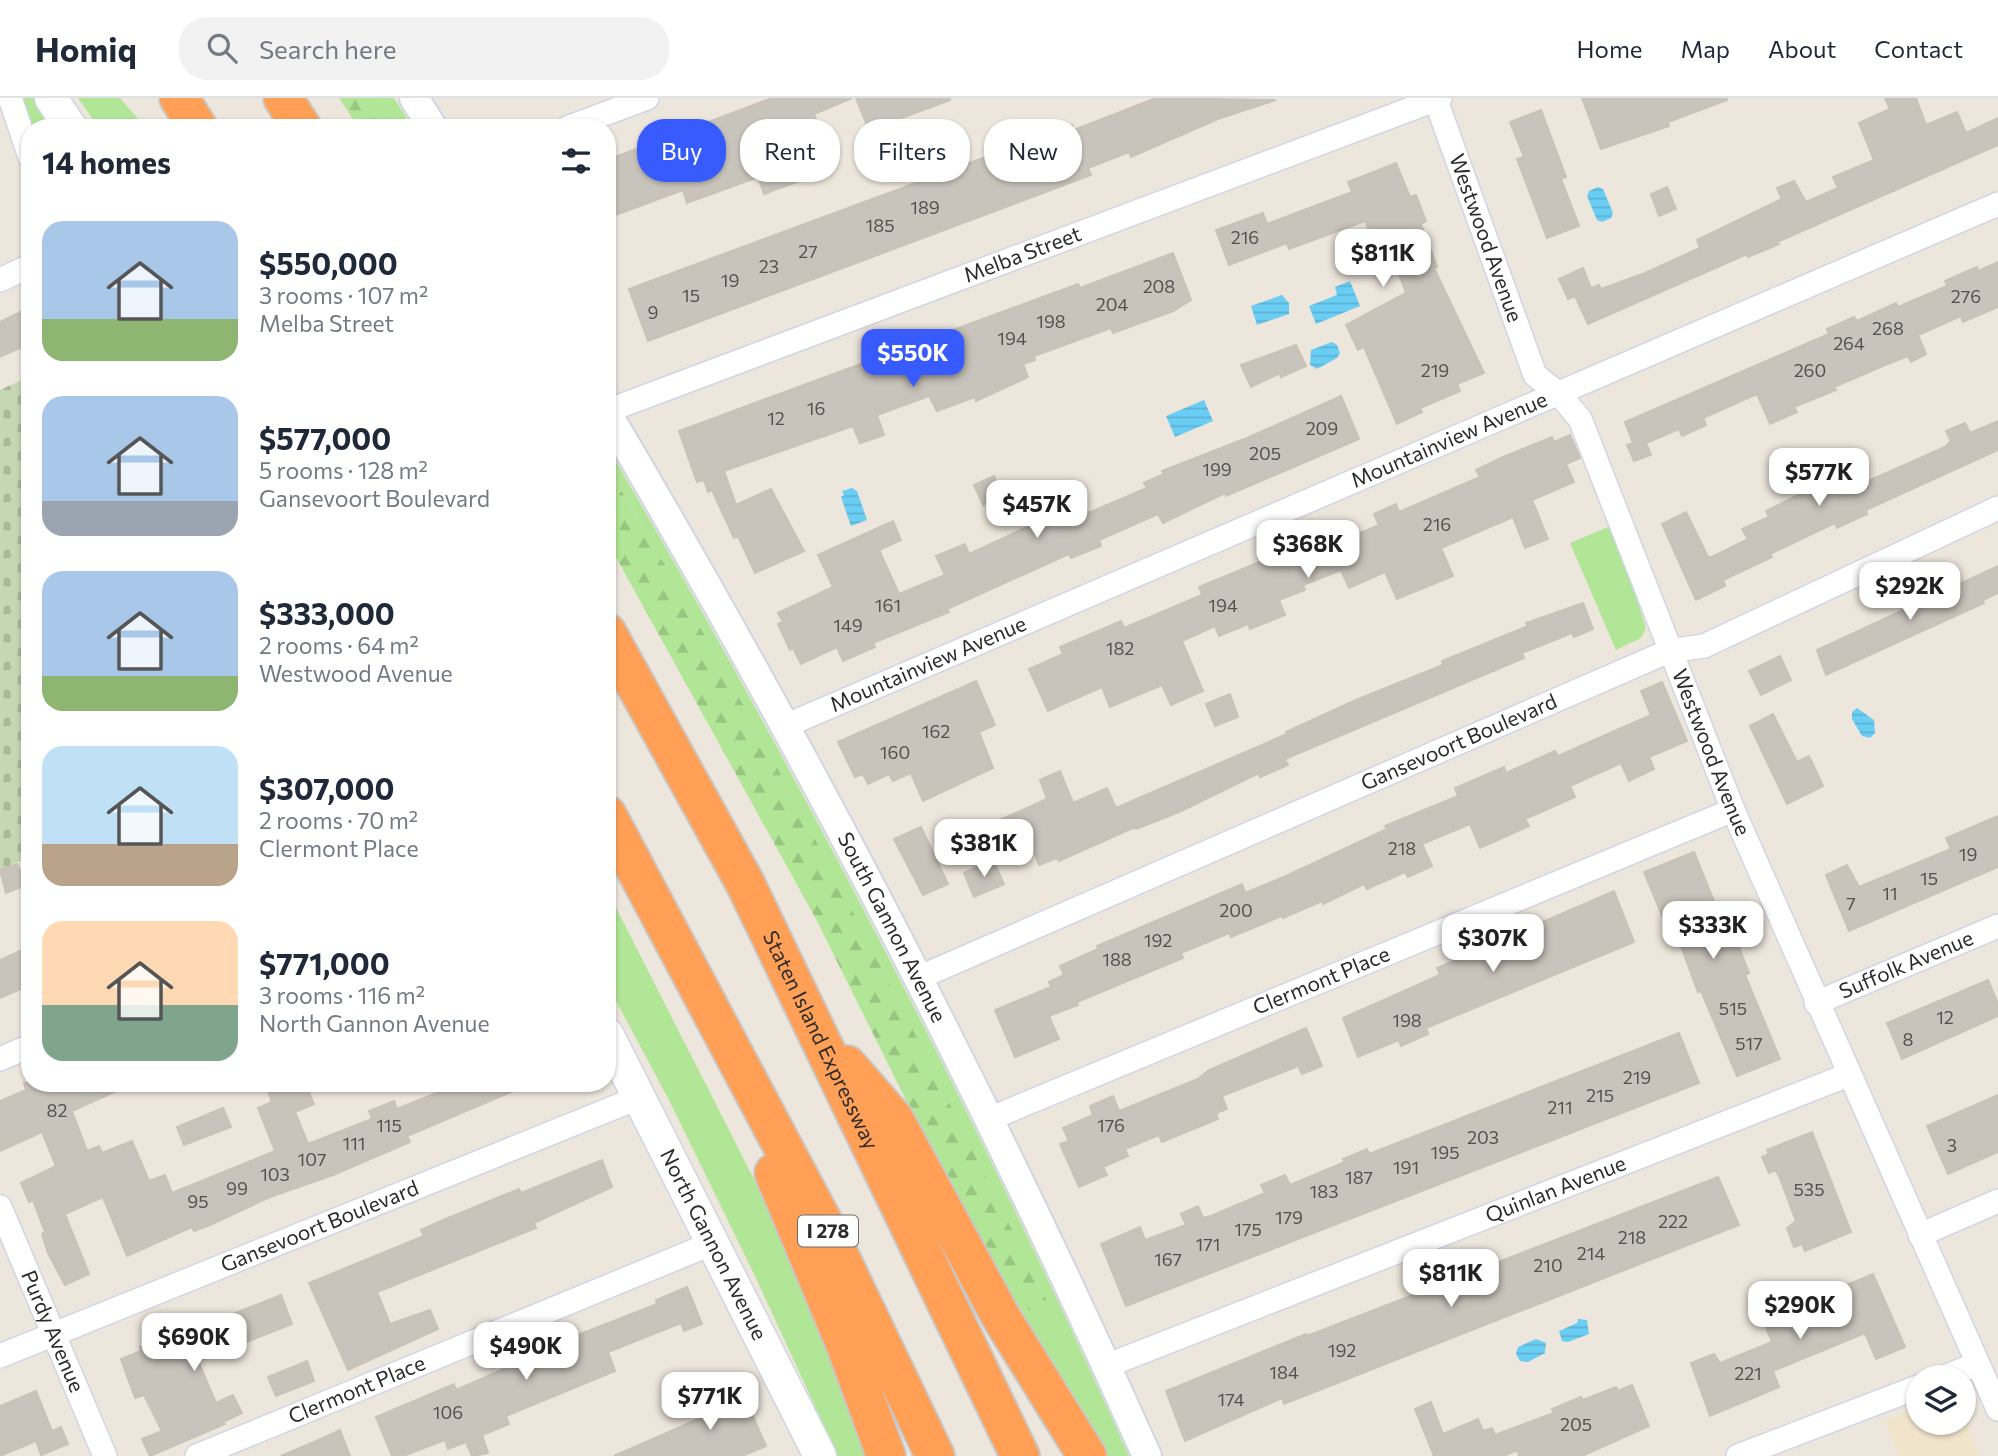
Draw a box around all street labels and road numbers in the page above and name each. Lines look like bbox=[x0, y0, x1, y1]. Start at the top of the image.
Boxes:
street label: Westwood Avenue bbox=[1445, 150, 1529, 325]
street label: Melba Street bbox=[960, 220, 1084, 287]
street label: Mountainview Avenue bbox=[1347, 386, 1550, 492]
street label: Mountainview Avenue bbox=[826, 610, 1030, 716]
street label: Westwood Avenue bbox=[1668, 665, 1757, 839]
street label: Gansevoort Boulevard bbox=[1357, 687, 1560, 795]
street label: South Gannon Avenue bbox=[833, 827, 952, 1026]
street label: Suffolk Avenue bbox=[1835, 924, 1976, 1003]
street label: Staten Island Expressway bbox=[759, 926, 885, 1153]
street label: Clermont Place bbox=[1249, 940, 1393, 1019]
street label: North Gannon Avenue bbox=[656, 1144, 773, 1344]
street label: Quinlan Avenue bbox=[1481, 1149, 1629, 1227]
street label: Gansevoort Boulevard bbox=[217, 1174, 422, 1276]
road number: I 278 bbox=[798, 1216, 858, 1246]
street label: Purdy Avenue bbox=[17, 1266, 91, 1396]
street label: Clermont Place bbox=[284, 1349, 428, 1428]

